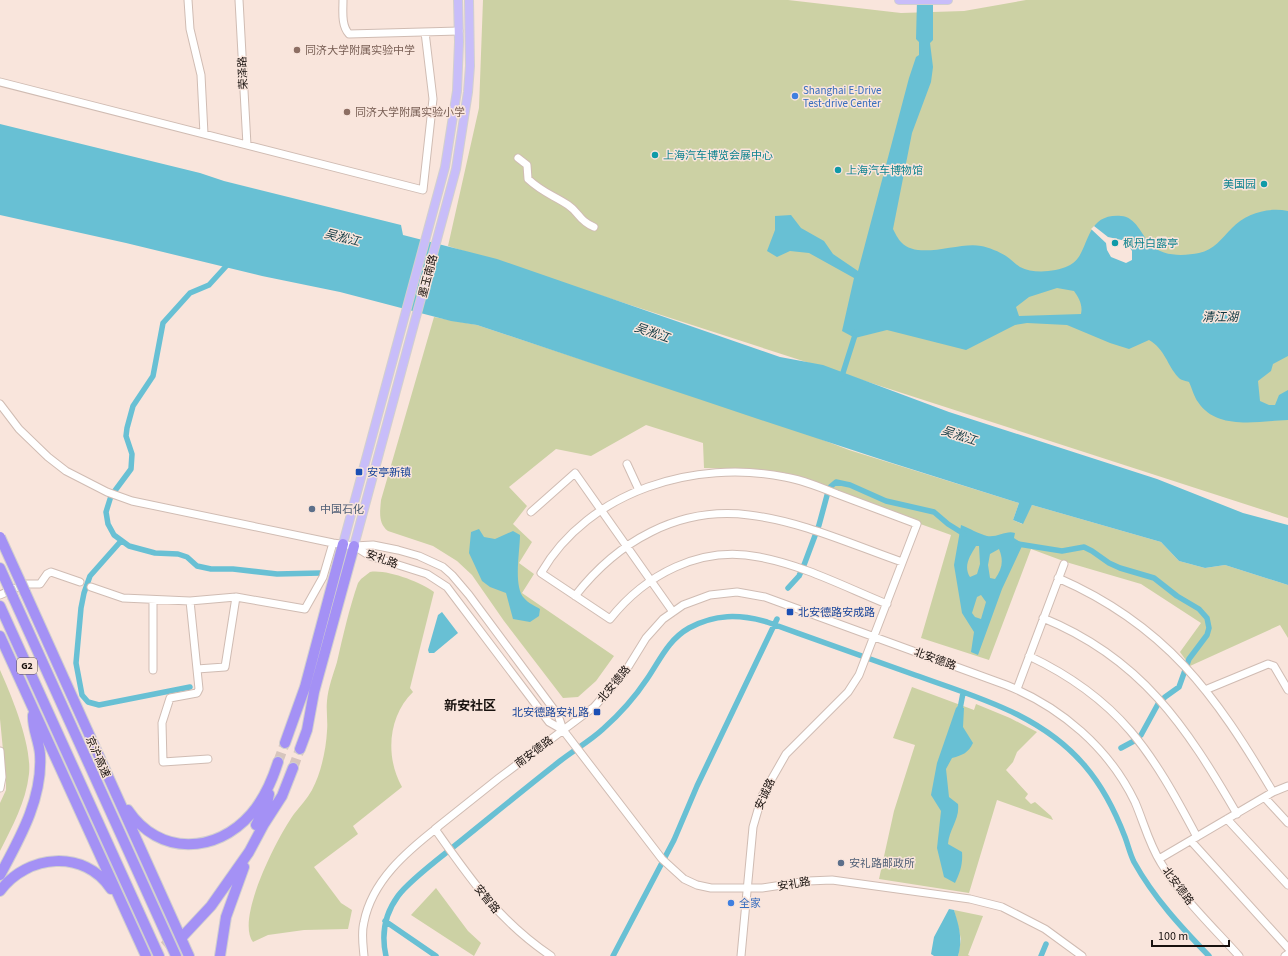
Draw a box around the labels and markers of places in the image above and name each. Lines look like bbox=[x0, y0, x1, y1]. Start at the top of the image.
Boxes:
place label: 同济大学附属实验中学 bbox=[305, 43, 415, 58]
marker: 同济大学附属实验中学 bbox=[292, 45, 302, 55]
place label: Shanghai E-Drive Test-drive Center bbox=[803, 83, 882, 111]
marker: Shanghai E-Drive Test-drive Center bbox=[790, 91, 800, 101]
place label: 同济大学附属实验小学 bbox=[355, 105, 465, 120]
marker: 同济大学附属实验小学 bbox=[342, 107, 352, 117]
place label: 上海汽车博览会展中心 bbox=[663, 148, 773, 163]
marker: 上海汽车博览会展中心 bbox=[650, 150, 660, 160]
place label: 上海汽车博物馆 bbox=[846, 163, 923, 178]
marker: 上海汽车博物馆 bbox=[833, 165, 843, 175]
place label: 美国园 bbox=[1223, 177, 1256, 192]
marker: 美国园 bbox=[1259, 179, 1269, 189]
place label: 枫丹白露亭 bbox=[1123, 236, 1178, 251]
marker: 枫丹白露亭 bbox=[1110, 238, 1120, 248]
place label: 安亭新镇 bbox=[367, 465, 411, 480]
marker: 安亭新镇 bbox=[354, 467, 364, 477]
place label: 中国石化 bbox=[320, 502, 364, 517]
marker: 中国石化 bbox=[307, 504, 317, 514]
place label: 北安德路安成路 bbox=[798, 605, 875, 620]
marker: 北安德路安成路 bbox=[785, 607, 795, 617]
place label: 北安德路安礼路 bbox=[512, 705, 589, 720]
marker: 北安德路安礼路 bbox=[592, 707, 602, 717]
place label: 安礼路邮政所 bbox=[849, 856, 915, 871]
marker: 安礼路邮政所 bbox=[836, 858, 846, 868]
place label: 全家 bbox=[739, 896, 761, 911]
marker: 全家 bbox=[726, 898, 736, 908]

